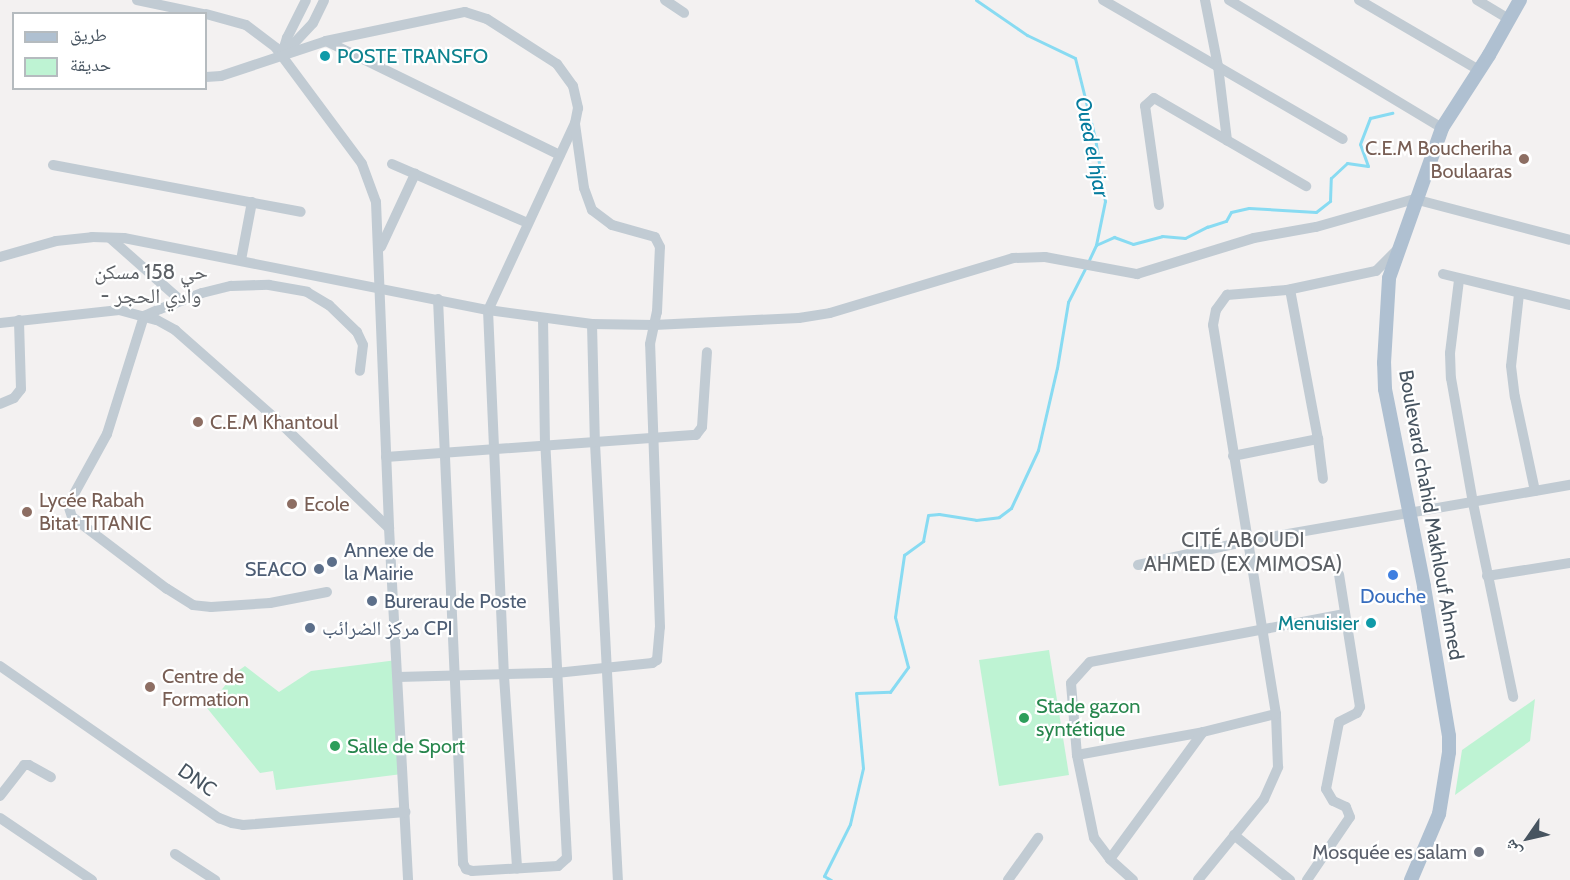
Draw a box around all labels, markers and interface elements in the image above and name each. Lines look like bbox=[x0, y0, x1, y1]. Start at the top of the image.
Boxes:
legend bbox=[12, 12, 207, 90]
text: طريق bbox=[70, 24, 107, 46]
place label: POSTE TRANSFO bbox=[337, 44, 488, 68]
marker: POSTE TRANSFO bbox=[318, 49, 332, 63]
text: حديقة bbox=[70, 54, 111, 76]
water label: Oued el hjar bbox=[1070, 95, 1114, 199]
place label: C.E.M Boucheriha Boulaaras bbox=[1365, 136, 1512, 183]
marker: C.E.M Boucheriha Boulaaras bbox=[1517, 152, 1531, 166]
district label: حي 158 مسكن - وادي الحجر bbox=[94, 259, 208, 309]
street label: Boulevard chahid Makhlouf Ahmed bbox=[1394, 368, 1468, 662]
place label: C.E.M Khantoul bbox=[210, 410, 338, 434]
marker: C.E.M Khantoul bbox=[191, 415, 205, 429]
place label: Lycée Rabah Bitat TITANIC bbox=[39, 488, 152, 535]
place label: Ecole bbox=[304, 492, 350, 516]
marker: Ecole bbox=[285, 497, 299, 511]
marker: Lycée Rabah Bitat TITANIC bbox=[20, 505, 34, 519]
district label: CITÉ ABOUDI AHMED (EX MIMOSA) bbox=[1131, 527, 1355, 577]
place label: Annexe de la Mairie bbox=[344, 538, 434, 585]
marker: Annexe de la Mairie bbox=[325, 555, 339, 569]
place label: SEACO bbox=[245, 557, 307, 581]
marker: SEACO bbox=[312, 562, 326, 576]
marker: Douche bbox=[1386, 568, 1400, 582]
place label: Douche bbox=[1360, 584, 1426, 608]
place label: Burerau de Poste bbox=[384, 589, 527, 613]
marker: Burerau de Poste bbox=[365, 594, 379, 608]
place label: Menuisier bbox=[1278, 611, 1359, 635]
place label: مركز الضرائب CPI bbox=[322, 616, 453, 640]
marker: Menuisier bbox=[1364, 616, 1378, 630]
marker: مركز الضرائب CPI bbox=[303, 621, 317, 635]
place label: Centre de Formation bbox=[162, 664, 249, 711]
marker: Centre de Formation bbox=[143, 680, 157, 694]
place label: Stade gazon syntétique bbox=[1036, 694, 1140, 741]
marker: Stade gazon syntétique bbox=[1017, 711, 1031, 725]
place label: Salle de Sport bbox=[347, 734, 465, 758]
marker: Salle de Sport bbox=[328, 739, 342, 753]
street label: DNC bbox=[173, 758, 221, 802]
north arrow bbox=[1498, 808, 1558, 868]
text: ش bbox=[1500, 836, 1525, 861]
place label: Mosquée es salam bbox=[1312, 840, 1467, 864]
marker: Mosquée es salam bbox=[1472, 845, 1486, 859]

